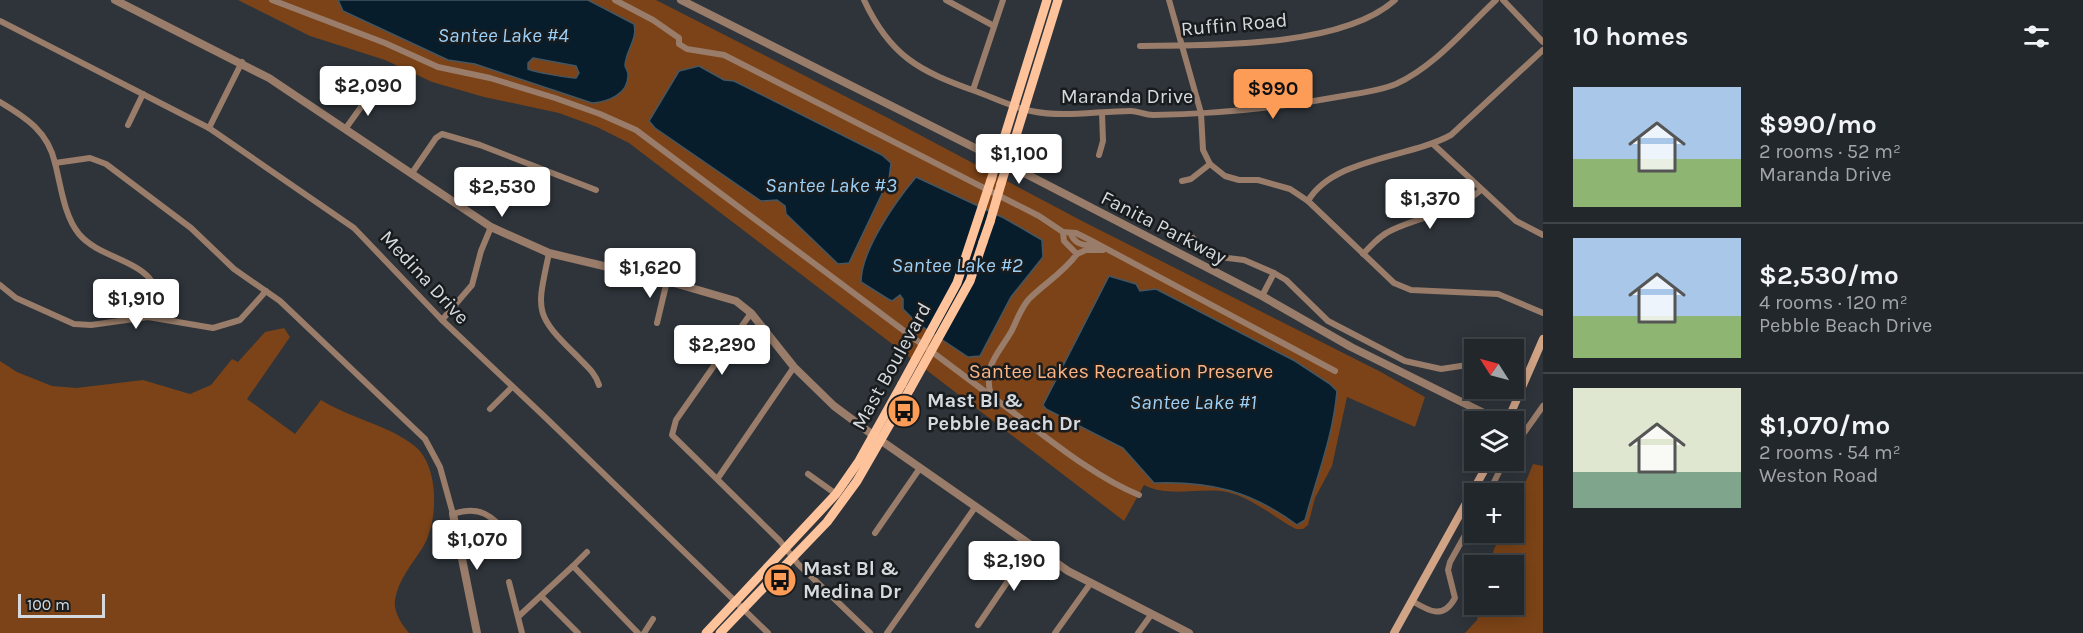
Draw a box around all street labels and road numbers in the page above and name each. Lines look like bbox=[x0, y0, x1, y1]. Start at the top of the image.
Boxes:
street label: Ruffin Road bbox=[1180, 8, 1288, 41]
street label: Maranda Drive bbox=[1061, 85, 1193, 108]
street label: Fanita Parkway bbox=[1097, 186, 1230, 269]
street label: Medina Drive bbox=[375, 226, 474, 329]
street label: Mast Boulevard bbox=[847, 298, 936, 434]

